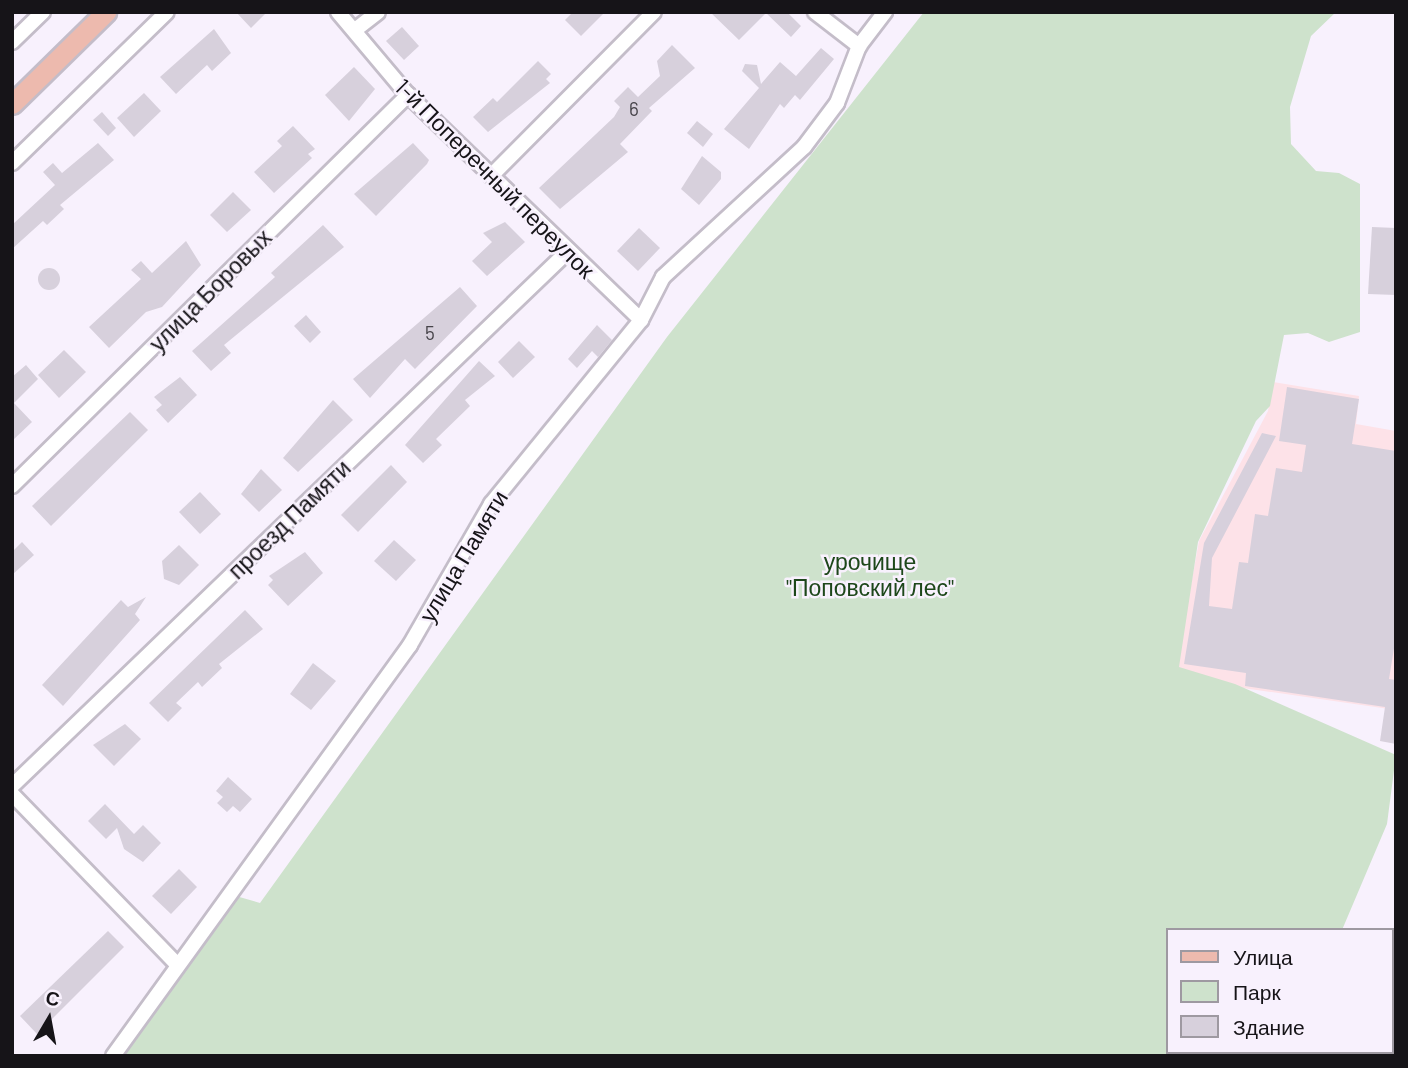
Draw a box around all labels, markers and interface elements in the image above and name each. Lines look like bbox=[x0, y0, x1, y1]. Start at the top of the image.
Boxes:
street label: 1-й Поперечный переулок bbox=[390, 73, 600, 283]
house number: 6 bbox=[629, 98, 639, 120]
street label: улица Боровых bbox=[143, 223, 277, 357]
house number: 5 bbox=[425, 322, 435, 344]
street label: проезд Памяти bbox=[222, 454, 356, 584]
street label: улица Памяти bbox=[413, 485, 513, 627]
park label: урочище "Поповский лес" bbox=[786, 547, 954, 601]
legend bbox=[1166, 928, 1394, 1054]
text: Улица bbox=[1233, 944, 1293, 969]
text: Парк bbox=[1233, 979, 1281, 1004]
north arrow bbox=[14, 984, 84, 1054]
text: С bbox=[44, 985, 61, 1010]
text: Здание bbox=[1233, 1014, 1305, 1039]

